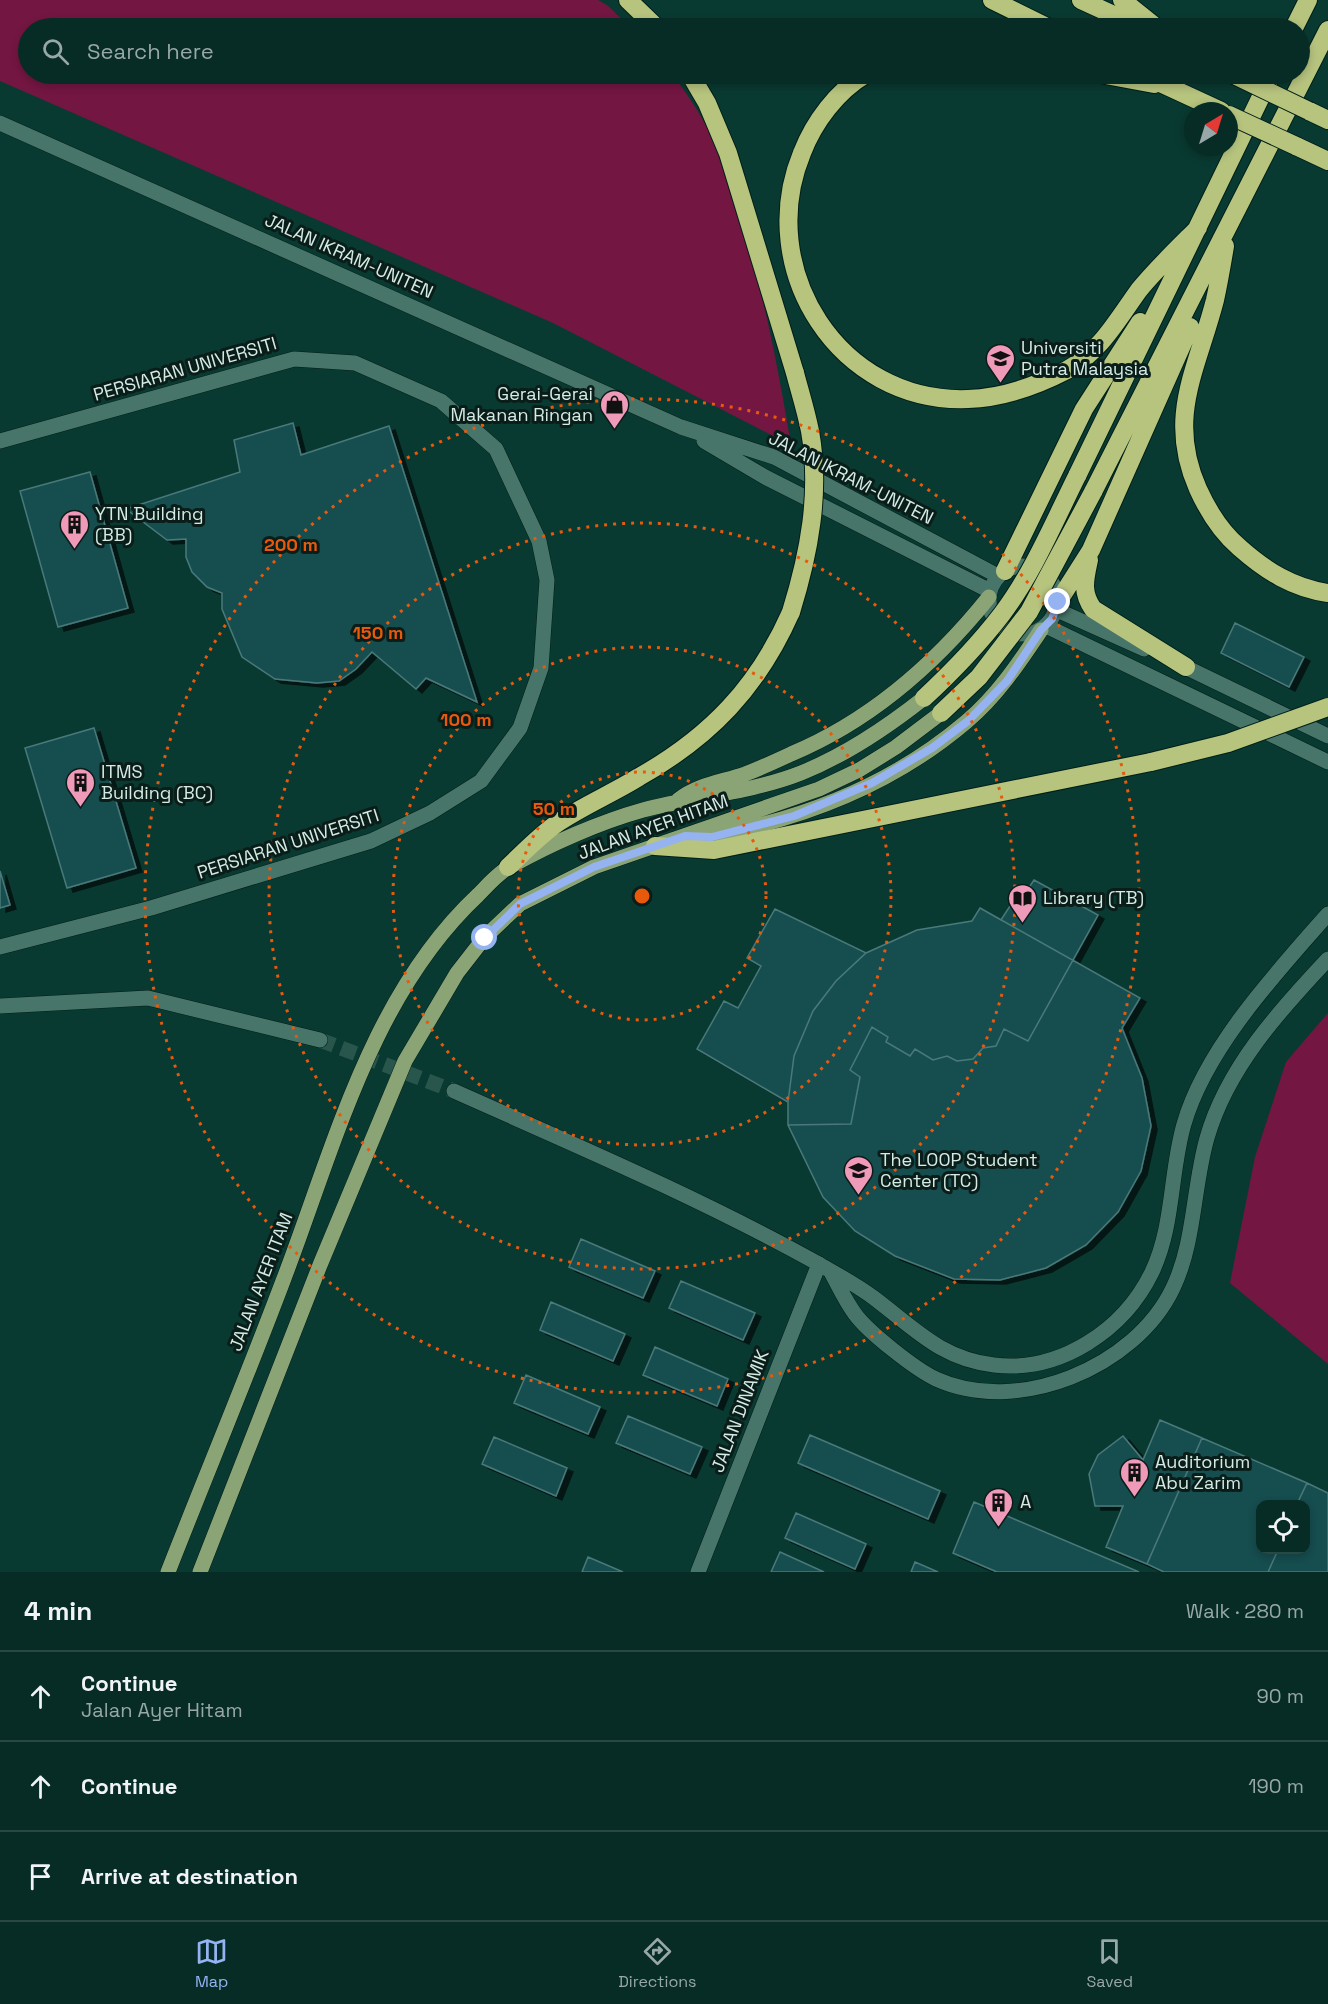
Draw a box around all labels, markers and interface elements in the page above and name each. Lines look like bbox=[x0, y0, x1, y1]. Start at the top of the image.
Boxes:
search box bbox=[18, 18, 1310, 84]
icon: search bbox=[39, 35, 72, 68]
text: Search here bbox=[87, 37, 214, 65]
north arrow bbox=[1184, 102, 1238, 156]
street label: JALAN IKRAM-UNITEN bbox=[261, 208, 437, 303]
street label: PERSIARAN UNIVERSITI bbox=[91, 331, 279, 406]
place label: Universiti Putra Malaysia bbox=[1021, 336, 1148, 380]
school or university icon: Universiti Putra Malaysia bbox=[984, 342, 1016, 384]
place label: Gerai-Gerai Makanan Ringan bbox=[450, 382, 593, 426]
shop icon: Gerai-Gerai Makanan Ringan bbox=[598, 388, 630, 430]
street label: JALAN IKRAM-UNITEN bbox=[765, 426, 938, 529]
place label: YTN Building (BB) bbox=[95, 502, 203, 546]
building icon: YTN Building (BB) bbox=[58, 508, 90, 550]
text: 200 m bbox=[264, 533, 318, 556]
route end bbox=[1044, 588, 1070, 614]
text: 150 m bbox=[353, 621, 403, 644]
text: 100 m bbox=[440, 708, 492, 731]
place label: ITMS Building (BC) bbox=[101, 760, 213, 804]
building icon: ITMS Building (BC) bbox=[64, 766, 96, 808]
street label: JALAN AYER HITAM bbox=[574, 789, 731, 864]
text: 50 m bbox=[533, 797, 575, 820]
street label: PERSIARAN UNIVERSITI bbox=[194, 803, 382, 884]
library icon: Library (TB) bbox=[1006, 882, 1038, 924]
centre of rings bbox=[632, 886, 652, 906]
place label: Library (TB) bbox=[1043, 886, 1144, 909]
route start bbox=[471, 924, 497, 950]
place label: The LOOP Student Center (TC) bbox=[880, 1148, 1038, 1192]
school or university icon: The LOOP Student Center (TC) bbox=[843, 1154, 875, 1196]
street label: JALAN AYER ITAM bbox=[224, 1209, 298, 1354]
street label: JALAN DINAMIK bbox=[706, 1346, 774, 1476]
place label: Auditorium Abu Zarim bbox=[1155, 1450, 1250, 1494]
building icon: Auditorium Abu Zarim bbox=[1118, 1456, 1150, 1498]
building icon: A bbox=[983, 1486, 1015, 1528]
place label: A bbox=[1020, 1490, 1031, 1513]
map controls bbox=[1256, 1500, 1310, 1554]
button: locate bbox=[1256, 1500, 1310, 1554]
text: 4 min bbox=[24, 1594, 92, 1628]
text: Walk · 280 m bbox=[1186, 1598, 1304, 1624]
text: Continue bbox=[81, 1669, 177, 1697]
icon: ahead bbox=[24, 1680, 57, 1713]
text: 90 m bbox=[1257, 1683, 1304, 1709]
text: Jalan Ayer Hitam bbox=[81, 1697, 243, 1723]
icon: ahead bbox=[24, 1770, 57, 1803]
text: Continue bbox=[81, 1772, 177, 1800]
text: 190 m bbox=[1248, 1773, 1304, 1799]
icon: arrive bbox=[24, 1860, 57, 1893]
text: Arrive at destination bbox=[81, 1862, 298, 1890]
tab: Map bbox=[195, 1935, 228, 1992]
tab: Directions bbox=[618, 1935, 697, 1992]
tab: Saved bbox=[1086, 1935, 1133, 1992]

